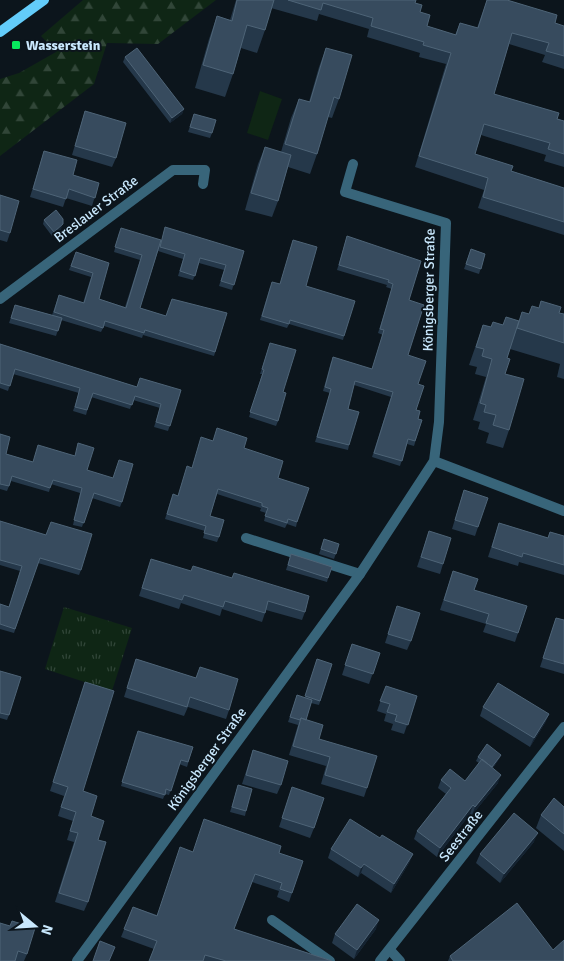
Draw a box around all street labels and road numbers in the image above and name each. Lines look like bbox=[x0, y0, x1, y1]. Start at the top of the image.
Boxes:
street label: Breslauer Straße bbox=[51, 172, 141, 246]
street label: Königsberger Straße bbox=[419, 228, 439, 352]
street label: Königsberger Straße bbox=[164, 704, 250, 814]
street label: Seestraße bbox=[436, 807, 486, 865]

